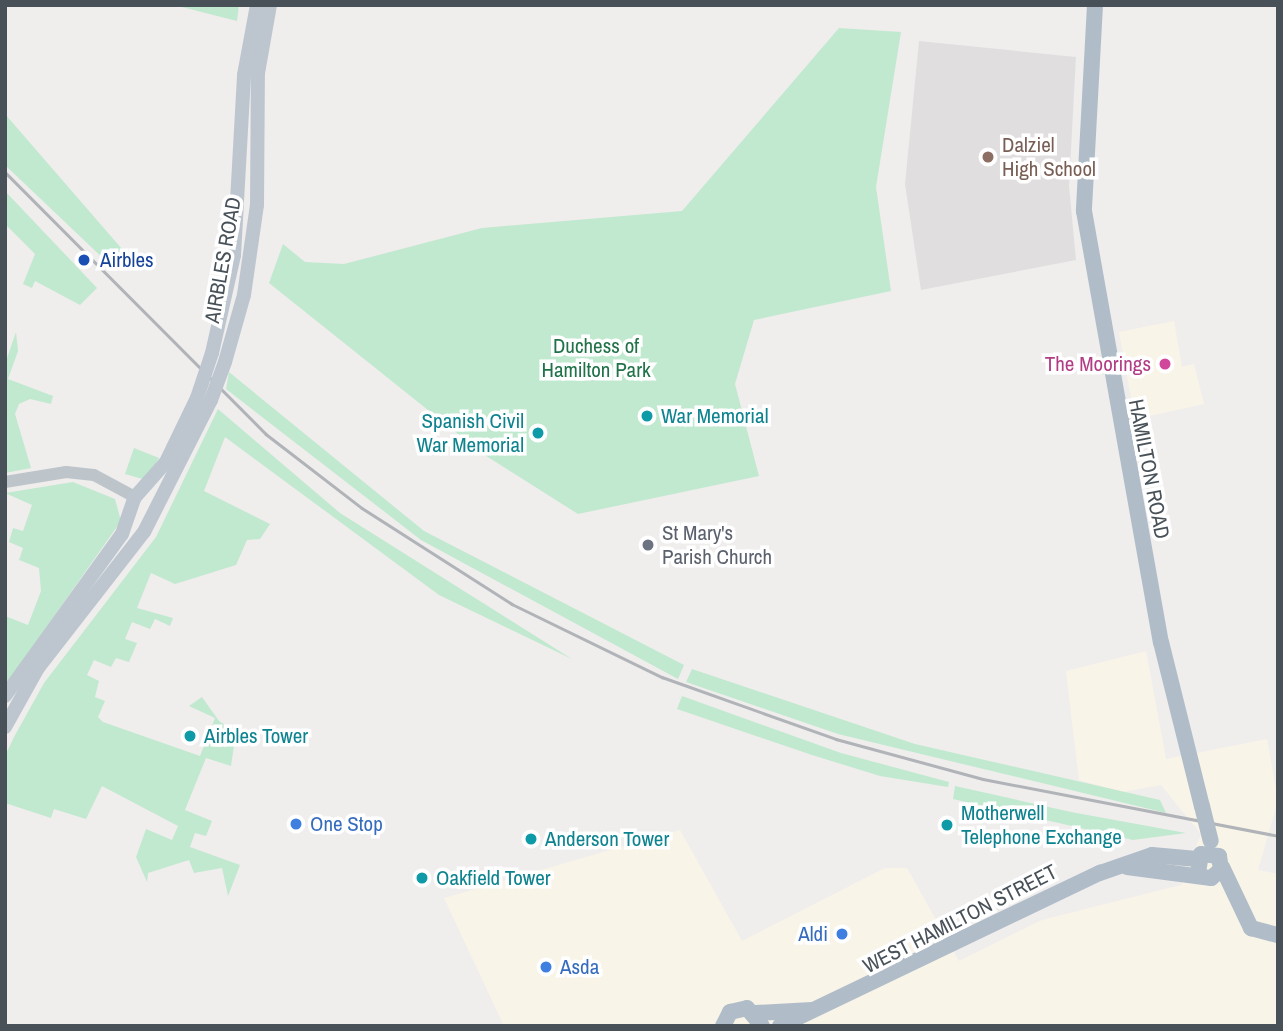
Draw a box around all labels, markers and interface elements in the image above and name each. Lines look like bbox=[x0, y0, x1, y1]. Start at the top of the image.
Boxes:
place label: Dalziel High School bbox=[1002, 132, 1096, 182]
marker: Dalziel High School bbox=[980, 149, 996, 165]
street label: AIRBLES ROAD bbox=[200, 195, 246, 325]
place label: Airbles bbox=[100, 247, 154, 273]
marker: Airbles bbox=[74, 250, 94, 270]
park label: Duchess of Hamilton Park bbox=[541, 333, 651, 383]
place label: The Moorings bbox=[1045, 351, 1151, 377]
marker: The Moorings bbox=[1157, 356, 1173, 372]
street label: HAMILTON ROAD bbox=[1123, 397, 1175, 541]
place label: War Memorial bbox=[661, 403, 768, 429]
place label: Spanish Civil War Memorial bbox=[417, 408, 524, 458]
marker: War Memorial bbox=[639, 408, 655, 424]
marker: Spanish Civil War Memorial bbox=[530, 425, 546, 441]
place label: St Mary's Parish Church bbox=[662, 520, 772, 570]
marker: St Mary's Parish Church bbox=[640, 537, 656, 553]
place label: Airbles Tower bbox=[204, 723, 308, 749]
marker: Airbles Tower bbox=[182, 728, 198, 744]
place label: Motherwell Telephone Exchange bbox=[961, 800, 1122, 850]
place label: One Stop bbox=[310, 811, 383, 837]
marker: One Stop bbox=[288, 816, 304, 832]
marker: Motherwell Telephone Exchange bbox=[939, 817, 955, 833]
place label: Anderson Tower bbox=[545, 826, 669, 852]
marker: Anderson Tower bbox=[523, 831, 539, 847]
street label: WEST HAMILTON STREET bbox=[859, 859, 1061, 979]
place label: Oakfield Tower bbox=[436, 865, 551, 891]
marker: Oakfield Tower bbox=[414, 870, 430, 886]
place label: Aldi bbox=[798, 921, 828, 947]
marker: Aldi bbox=[834, 926, 850, 942]
place label: Asda bbox=[560, 954, 599, 980]
marker: Asda bbox=[538, 959, 554, 975]

